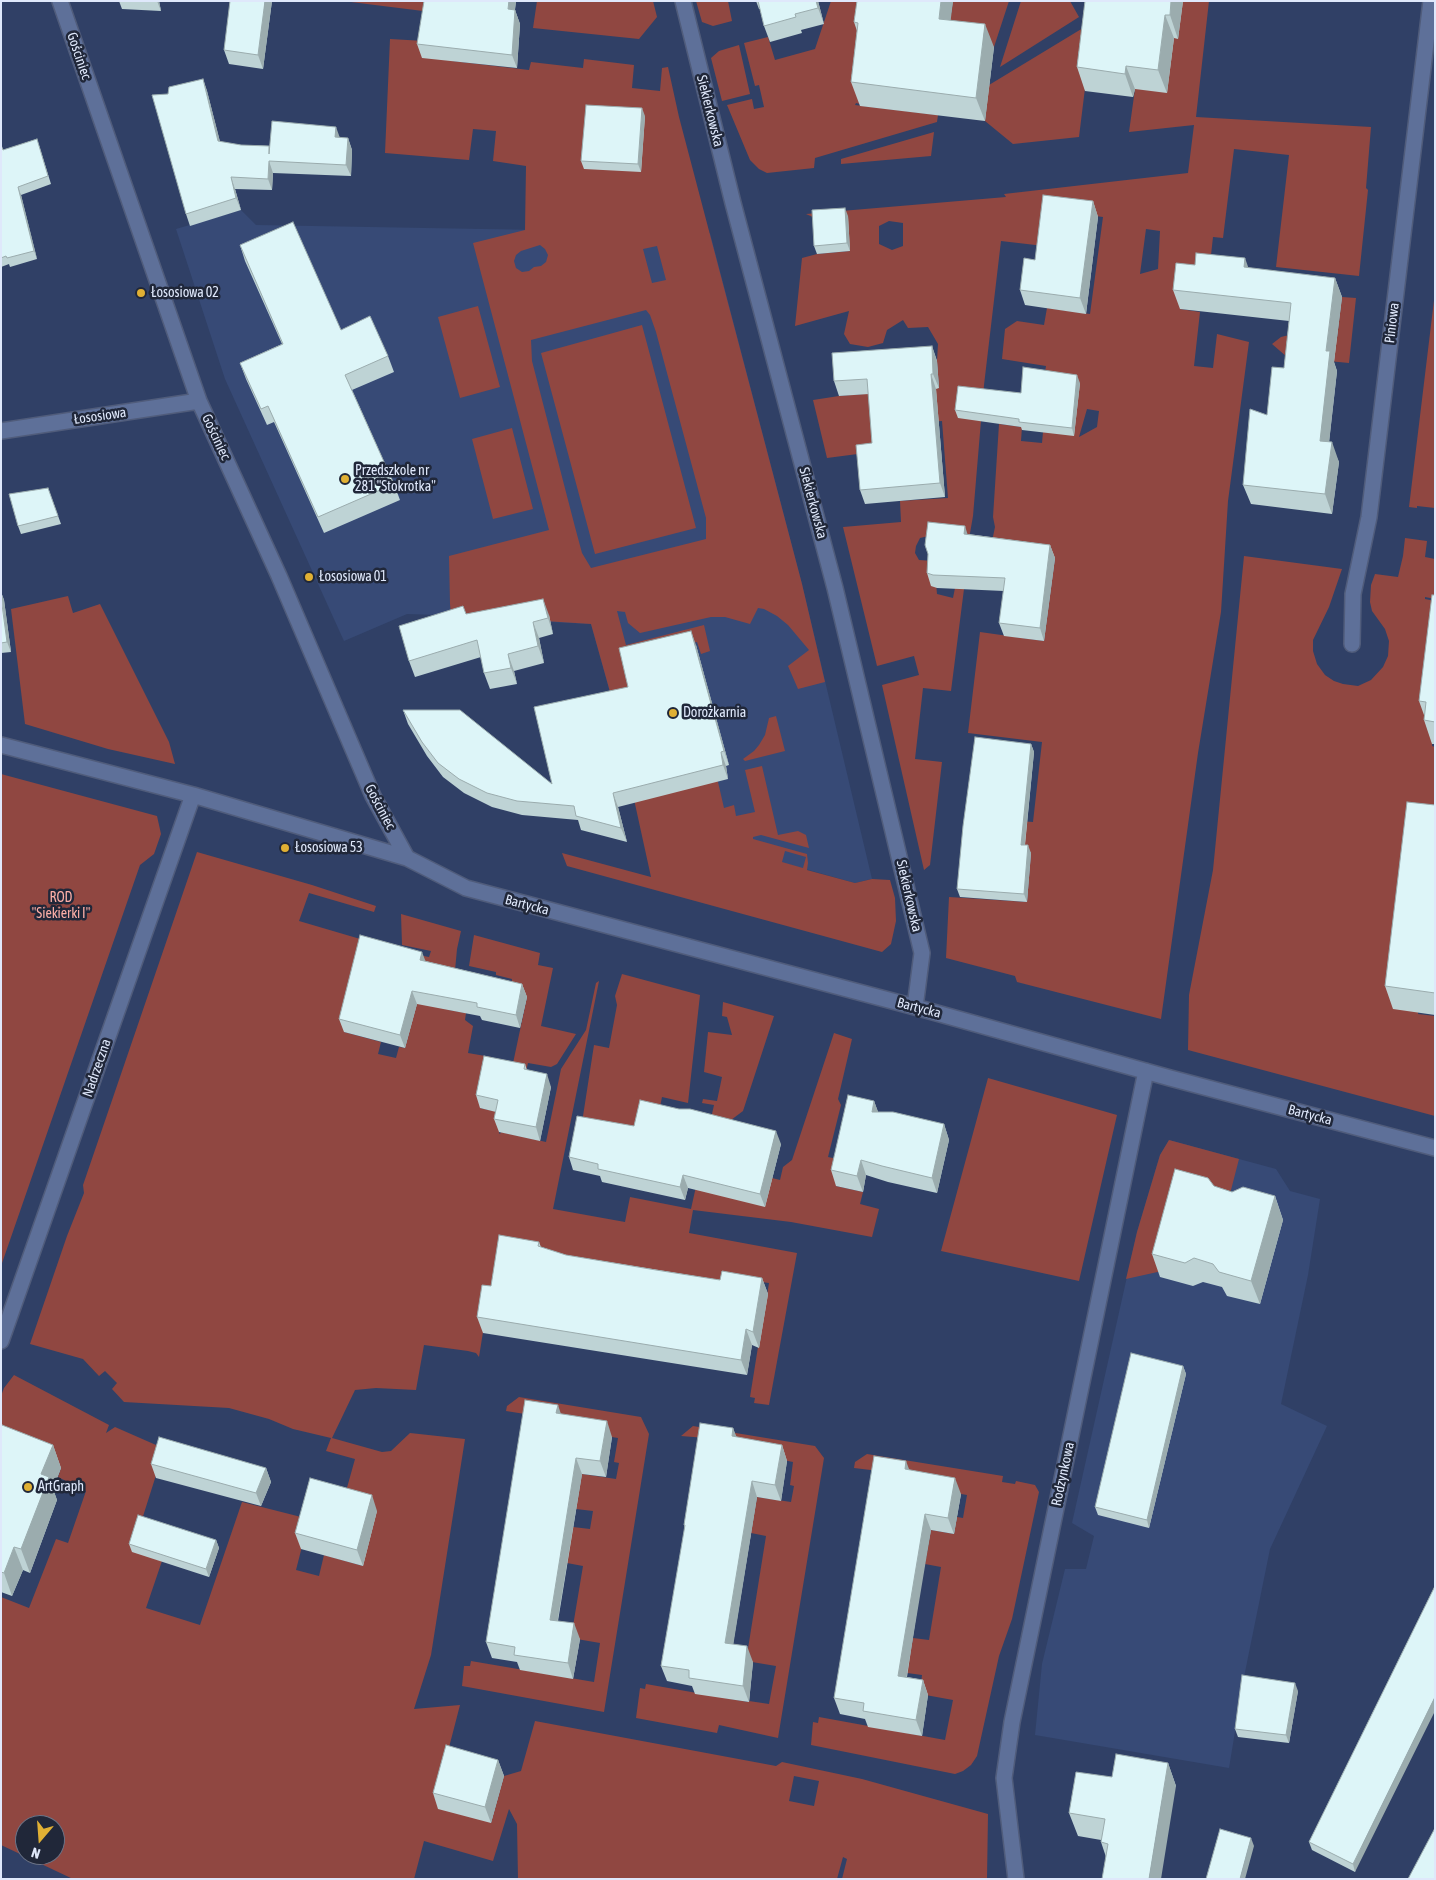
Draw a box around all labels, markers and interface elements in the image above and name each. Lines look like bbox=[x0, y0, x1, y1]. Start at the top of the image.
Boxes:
street label: Gościniec bbox=[63, 30, 95, 82]
street label: Siekierkowska bbox=[693, 73, 727, 149]
place label: Łososiowa 02 bbox=[151, 285, 219, 301]
marker: Łososiowa 02 bbox=[135, 287, 147, 299]
street label: Piniowa bbox=[1381, 302, 1403, 344]
street label: Łososiowa bbox=[73, 404, 127, 428]
street label: Gościniec bbox=[198, 411, 234, 463]
place label: Przedszkole nr 281 "Stokrotka" bbox=[355, 463, 436, 496]
street label: Siekierkowska bbox=[795, 465, 831, 541]
marker: Przedszkole nr 281 "Stokrotka" bbox=[339, 473, 351, 485]
place label: Łososiowa 01 bbox=[319, 569, 387, 585]
marker: Łososiowa 01 bbox=[303, 571, 315, 583]
place label: Dorożkarnia bbox=[683, 705, 746, 721]
marker: Dorożkarnia bbox=[667, 707, 679, 719]
street label: Gościniec bbox=[361, 782, 399, 832]
place label: Łososiowa 53 bbox=[295, 840, 363, 856]
marker: Łososiowa 53 bbox=[279, 842, 291, 854]
street label: Siekierkowska bbox=[893, 858, 925, 934]
park label: ROD "Siekierki I" bbox=[32, 890, 90, 922]
street label: Bartycka bbox=[503, 891, 551, 919]
street label: Bartycka bbox=[895, 994, 943, 1022]
street label: Nadrzeczna bbox=[79, 1037, 115, 1099]
street label: Bartycka bbox=[1286, 1101, 1334, 1129]
street label: Rodzynkowa bbox=[1048, 1441, 1078, 1507]
place label: ArtGraph bbox=[38, 1479, 84, 1495]
marker: ArtGraph bbox=[22, 1481, 34, 1493]
north arrow bbox=[15, 1815, 65, 1865]
text: N bbox=[29, 1844, 42, 1862]

